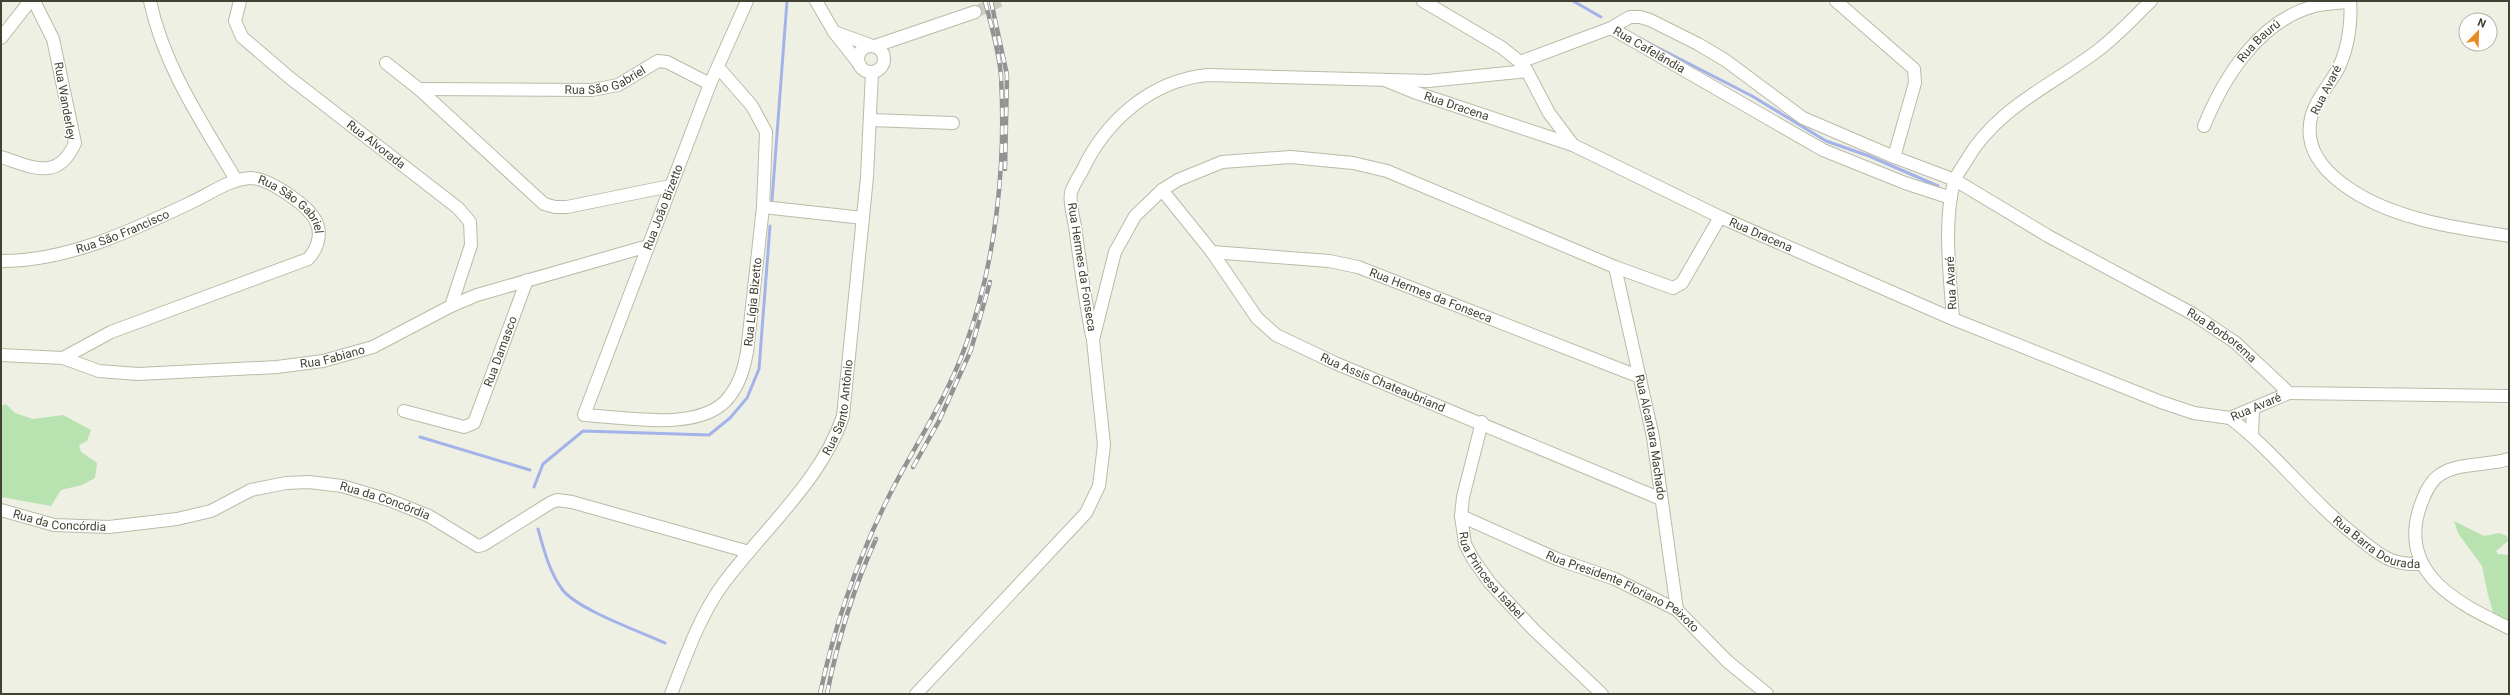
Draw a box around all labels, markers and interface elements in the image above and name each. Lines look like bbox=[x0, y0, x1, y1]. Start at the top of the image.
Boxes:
north arrow bbox=[2458, 12, 2498, 52]
text: N bbox=[2476, 16, 2488, 31]
street label: Rua Baurú bbox=[2234, 17, 2283, 65]
street label: Rua Cafelândia bbox=[1611, 24, 1688, 76]
street label: Rua Wanderley bbox=[51, 61, 79, 142]
street label: Rua São Gabriel bbox=[565, 63, 648, 97]
street label: Rua Avaré bbox=[2308, 63, 2344, 117]
street label: Rua Dracena bbox=[1422, 89, 1491, 124]
street label: Rua Alvorada bbox=[344, 117, 408, 172]
street label: Rua João Bizetto bbox=[640, 162, 686, 252]
street label: Rua São Gabriel bbox=[256, 172, 326, 234]
street label: Rua Hermes da Fonseca bbox=[1065, 202, 1099, 332]
street label: Rua São Francisco bbox=[74, 207, 172, 256]
street label: Rua Dracena bbox=[1727, 215, 1795, 255]
street label: Rua Avaré bbox=[1943, 256, 1959, 310]
street label: Rua Lígia Bizetto bbox=[741, 257, 765, 347]
street label: Rua Hermes da Fonseca bbox=[1367, 265, 1494, 326]
street label: Rua Borborema bbox=[2185, 305, 2259, 366]
street label: Rua Damasco bbox=[481, 314, 520, 389]
street label: Rua Fabiano bbox=[299, 343, 367, 371]
street label: Rua Assis Chateaubriand bbox=[1318, 350, 1447, 415]
street label: Rua Santo Antônio bbox=[819, 359, 856, 458]
street label: Rua Alcantara Machado bbox=[1632, 373, 1669, 501]
street label: Rua Avaré bbox=[2228, 390, 2283, 424]
street label: Rua da Concórdia bbox=[338, 479, 432, 523]
street label: Rua da Concórdia bbox=[11, 507, 106, 534]
street label: Rua Barra Dourada bbox=[2330, 513, 2420, 571]
street label: Rua Princesa Isabel bbox=[1456, 531, 1527, 622]
street label: Rua Presidente Floriano Peixoto bbox=[1544, 548, 1702, 635]

